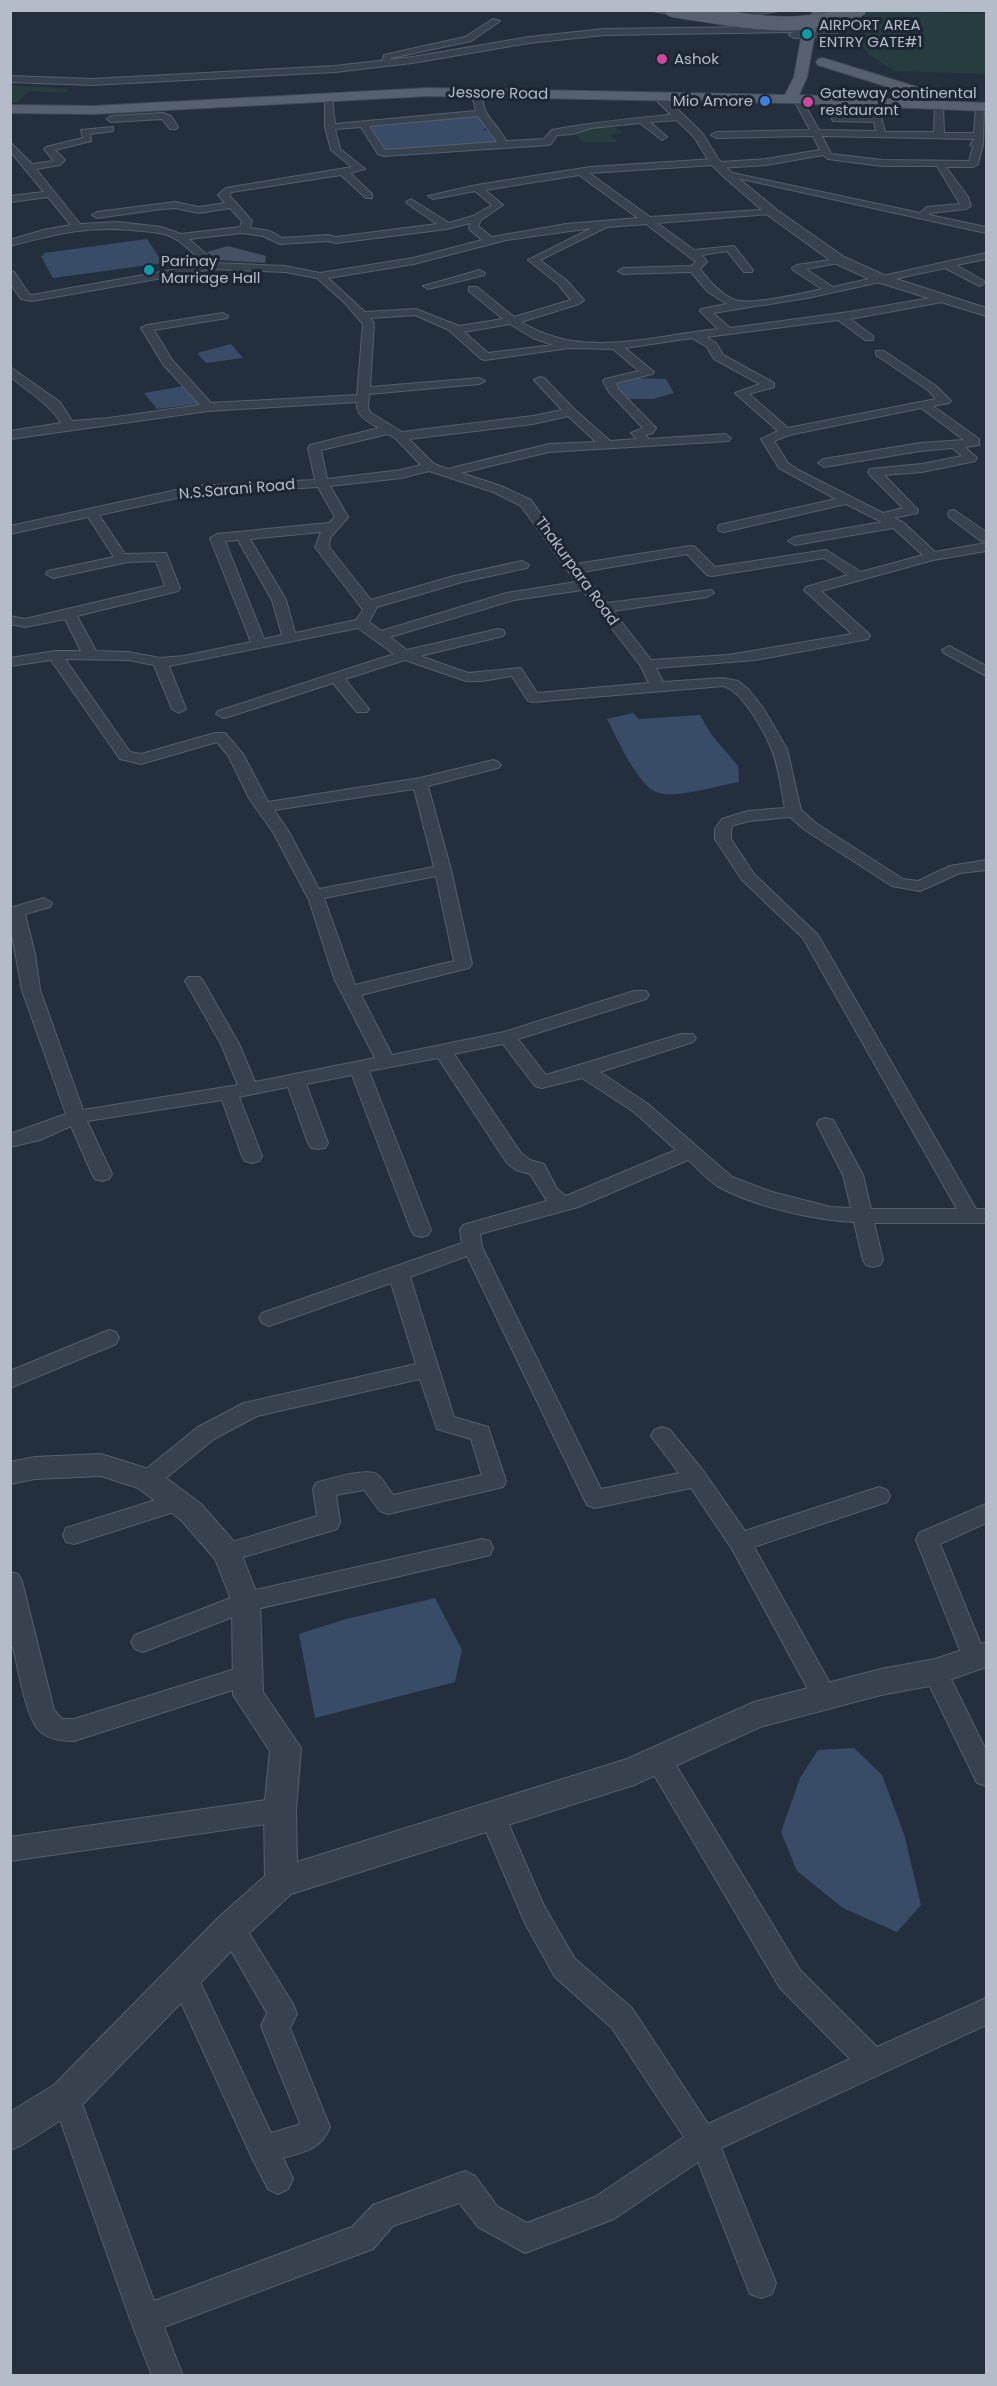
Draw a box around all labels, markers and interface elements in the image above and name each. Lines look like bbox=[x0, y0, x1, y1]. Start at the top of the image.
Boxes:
place label: AIRPORT AREA ENTRY GATE#1 bbox=[819, 14, 922, 52]
marker: AIRPORT AREA ENTRY GATE#1 bbox=[800, 27, 814, 41]
place label: Ashok bbox=[674, 48, 719, 69]
marker: Ashok bbox=[655, 52, 669, 66]
street label: Jessore Road bbox=[448, 81, 548, 104]
place label: Gateway continental restaurant bbox=[820, 82, 977, 120]
place label: Mio Amore bbox=[673, 90, 753, 111]
marker: Mio Amore bbox=[758, 94, 772, 108]
marker: Gateway continental restaurant bbox=[801, 95, 815, 109]
place label: Parinay Marriage Hall bbox=[161, 250, 260, 288]
marker: Parinay Marriage Hall bbox=[142, 263, 156, 277]
street label: N.S.Sarani Road bbox=[178, 473, 296, 504]
street label: Thakurpara Road bbox=[531, 512, 624, 629]

